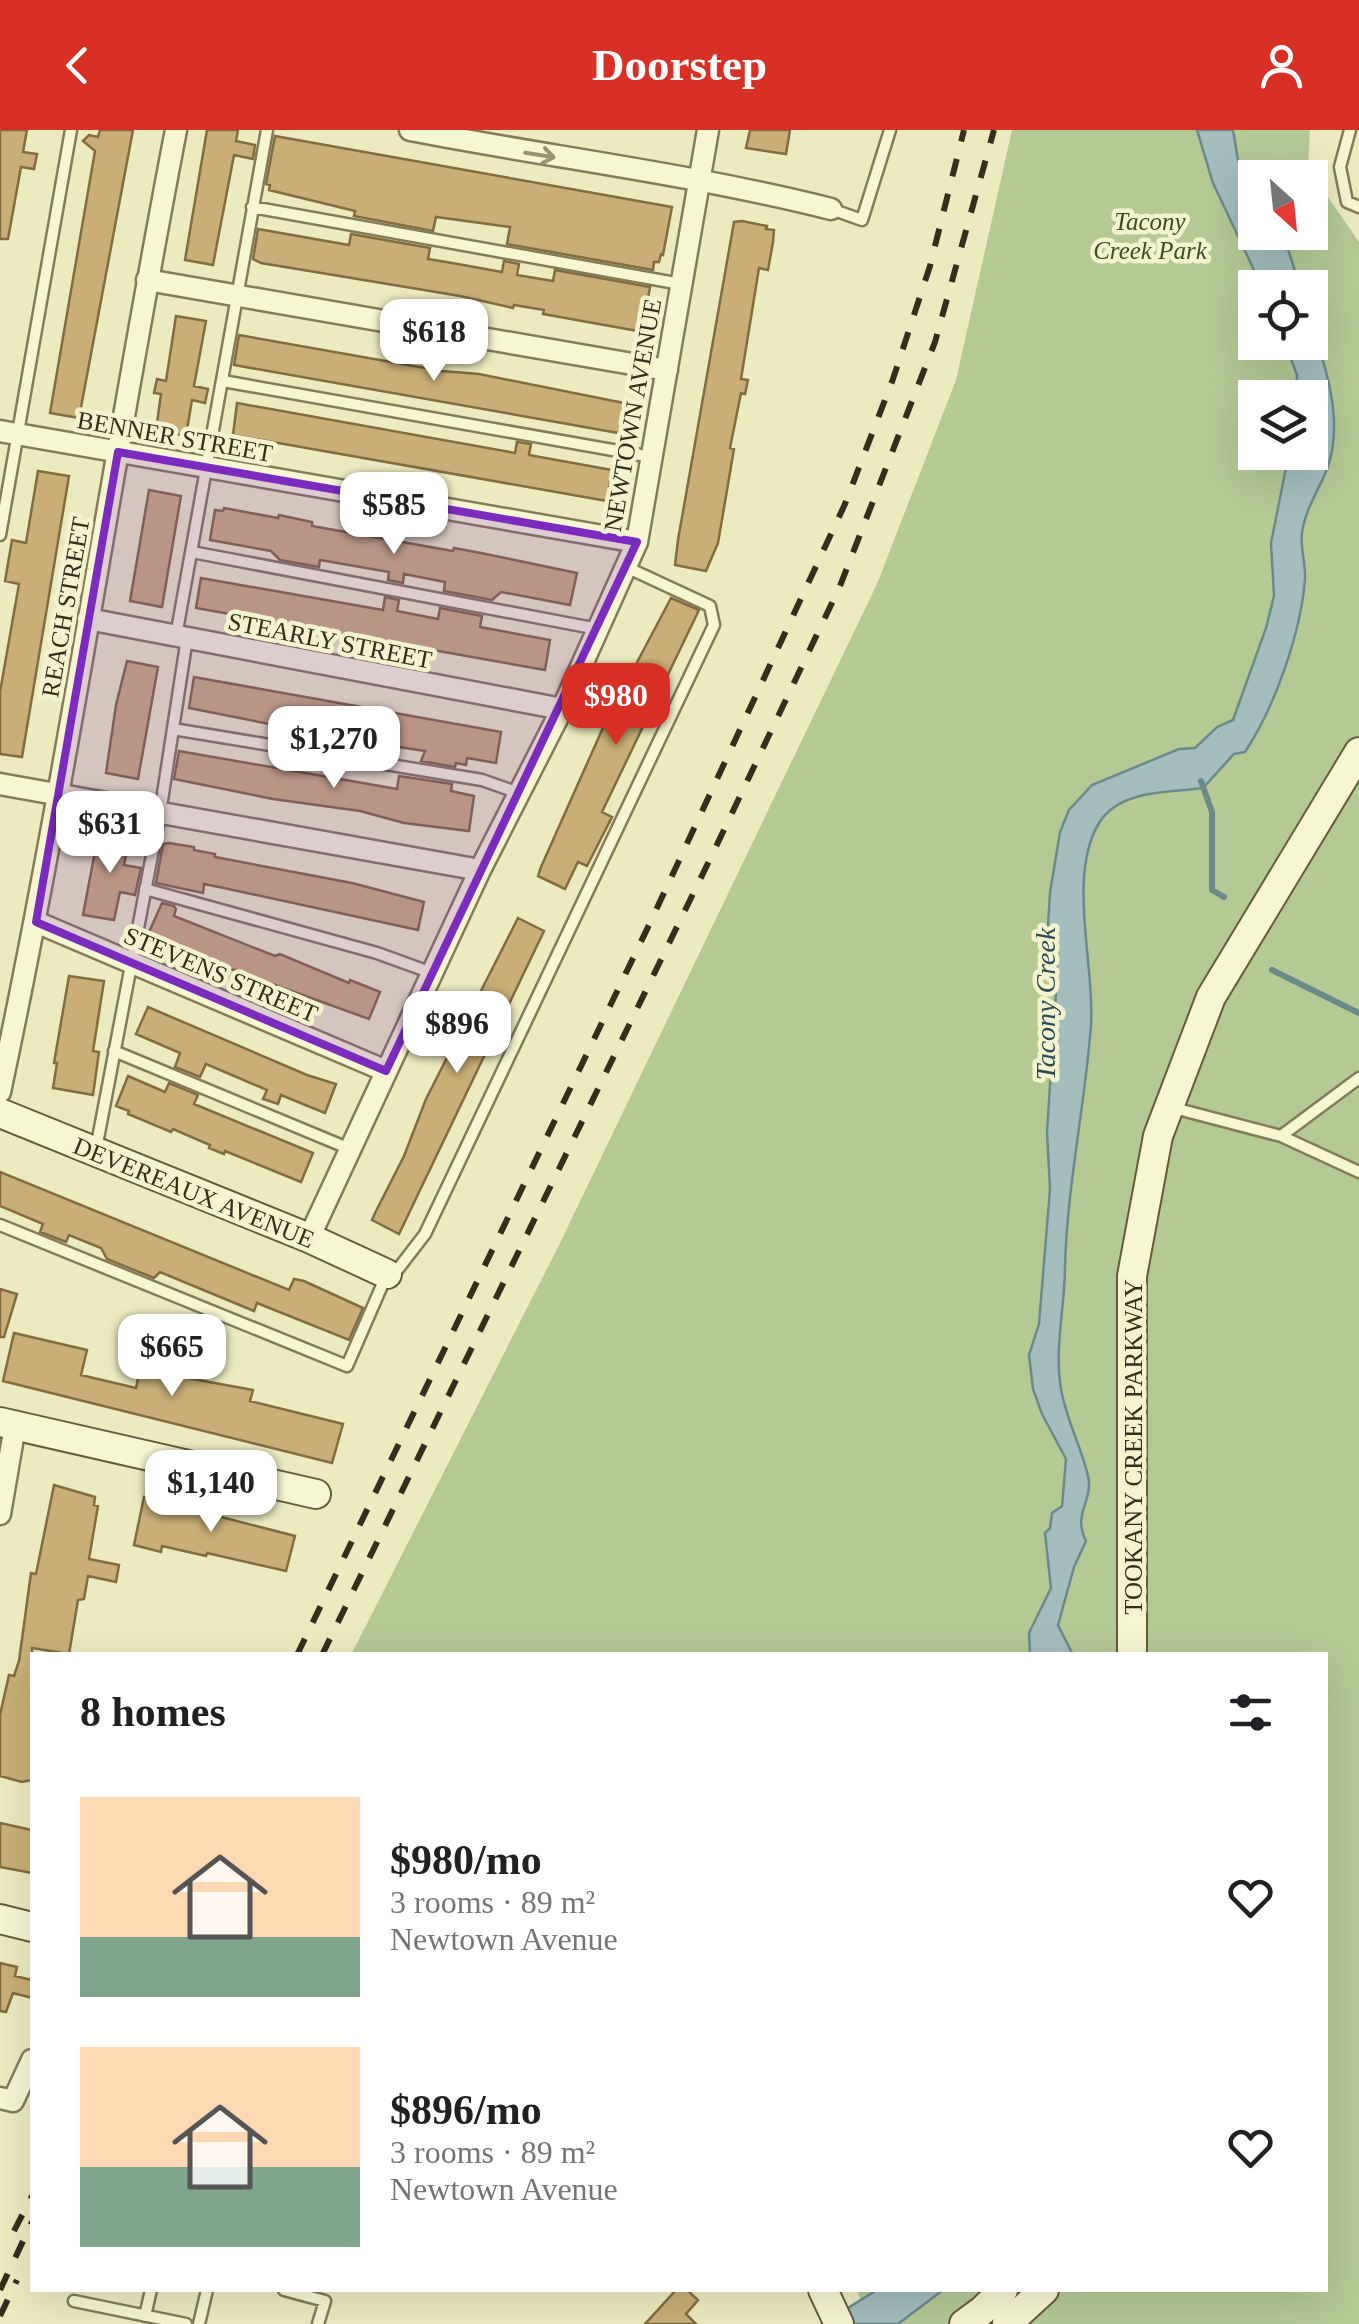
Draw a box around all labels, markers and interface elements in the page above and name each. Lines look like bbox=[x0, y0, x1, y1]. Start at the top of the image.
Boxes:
icon: back bbox=[50, 38, 105, 93]
icon: person bbox=[1254, 38, 1309, 93]
text: Doorstep bbox=[592, 40, 767, 90]
one-way arrow bbox=[523, 146, 556, 164]
north arrow bbox=[1238, 160, 1328, 250]
map controls bbox=[1238, 160, 1328, 470]
park label: Tacony Creek Park bbox=[1093, 208, 1208, 264]
button: locate bbox=[1238, 270, 1328, 360]
street label: NEWTOWN AVENUE bbox=[599, 297, 666, 534]
pin: $618 bbox=[375, 299, 493, 384]
text: $618 bbox=[402, 313, 466, 349]
button: layers bbox=[1238, 380, 1328, 470]
street label: BENNER STREET bbox=[75, 406, 275, 467]
pin: $585 bbox=[335, 472, 453, 557]
text: $585 bbox=[362, 486, 426, 522]
street label: REACH STREET bbox=[36, 515, 95, 699]
street label: STEARLY STREET bbox=[226, 607, 434, 673]
pin: $980 bbox=[557, 663, 675, 748]
text: $980 bbox=[584, 677, 648, 713]
pin: $1,270 bbox=[253, 706, 415, 791]
text: $1,270 bbox=[290, 720, 378, 756]
pin: $631 bbox=[51, 791, 169, 876]
text: $631 bbox=[78, 805, 142, 841]
street label: STEVENS STREET bbox=[120, 921, 322, 1027]
water label: Tacony Creek bbox=[1030, 927, 1061, 1080]
pin: $896 bbox=[398, 991, 516, 1076]
text: $896 bbox=[425, 1005, 489, 1041]
street label: DEVEREAUX AVENUE bbox=[70, 1132, 318, 1253]
street label: TOOKANY CREEK PARKWAY bbox=[1120, 1279, 1147, 1615]
pin: $665 bbox=[113, 1314, 231, 1399]
text: $665 bbox=[140, 1328, 204, 1364]
pin: $1,140 bbox=[130, 1450, 292, 1535]
text: $1,140 bbox=[167, 1464, 255, 1500]
icon: filters bbox=[1223, 1685, 1278, 1740]
text: 8 homes bbox=[80, 1689, 226, 1735]
icon: home bbox=[160, 1837, 280, 1957]
text: $980/mo bbox=[390, 1837, 542, 1883]
icon: heart bbox=[1223, 1870, 1278, 1925]
text: 3 rooms · 89 m² bbox=[390, 1884, 595, 1920]
text: Newtown Avenue bbox=[390, 1921, 618, 1957]
icon: home bbox=[160, 2087, 280, 2207]
text: $896/mo bbox=[390, 2087, 542, 2133]
icon: heart bbox=[1223, 2120, 1278, 2175]
text: 3 rooms · 89 m² bbox=[390, 2134, 595, 2170]
text: Newtown Avenue bbox=[390, 2171, 618, 2207]

